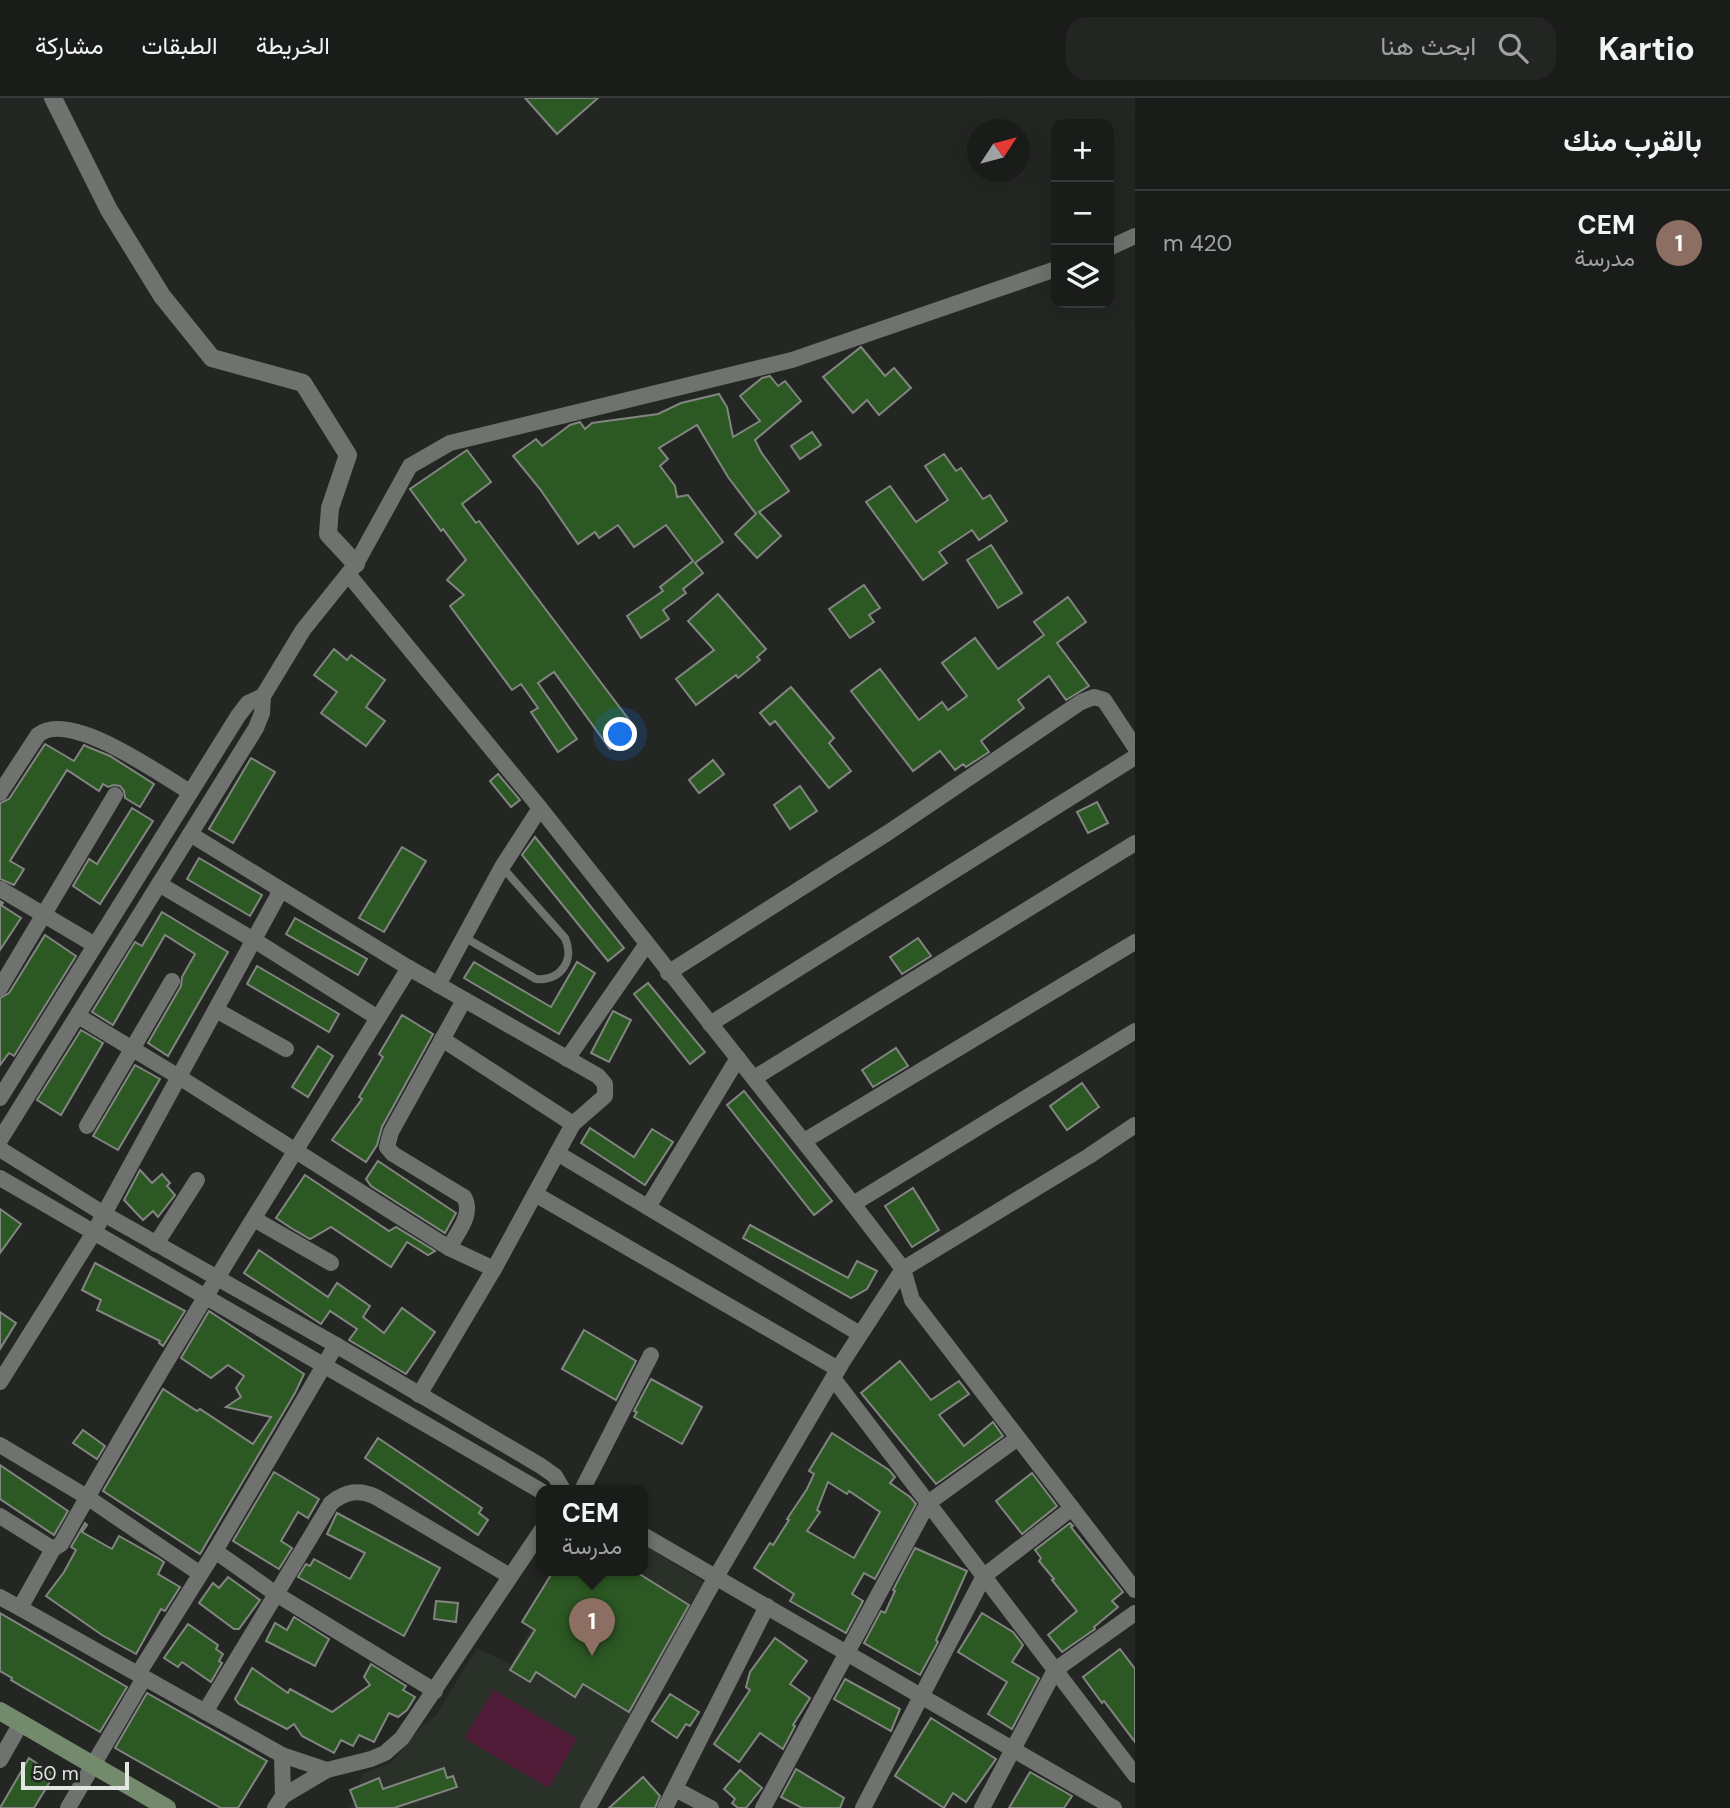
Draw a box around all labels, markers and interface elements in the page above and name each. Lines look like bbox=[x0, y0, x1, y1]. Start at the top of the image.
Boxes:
search box bbox=[1066, 17, 1556, 80]
text: Kartio bbox=[1598, 27, 1695, 70]
text: ابحث هنا bbox=[1380, 29, 1476, 63]
icon: search bbox=[1494, 29, 1532, 67]
text: مشاركة bbox=[35, 30, 103, 61]
text: الطبقات bbox=[141, 30, 218, 61]
text: الخريطة bbox=[256, 30, 330, 61]
north arrow bbox=[967, 119, 1030, 182]
map controls bbox=[1051, 119, 1114, 308]
button: + bbox=[1051, 119, 1114, 182]
text: بالقرب منك bbox=[1563, 121, 1702, 160]
button: − bbox=[1051, 182, 1114, 245]
text: CEM bbox=[1578, 208, 1635, 242]
text: 420 m bbox=[1163, 228, 1232, 258]
text: 1 bbox=[1675, 228, 1683, 258]
text: مدرسة bbox=[1574, 243, 1635, 273]
button: layers bbox=[1051, 245, 1114, 308]
your location bbox=[603, 717, 637, 751]
popup bbox=[536, 1485, 648, 1576]
text: CEM bbox=[562, 1496, 619, 1530]
text: مدرسة bbox=[562, 1531, 622, 1561]
pin: 1 bbox=[569, 1598, 615, 1656]
scale bar bbox=[21, 1759, 130, 1791]
text: 50 m bbox=[32, 1761, 79, 1786]

